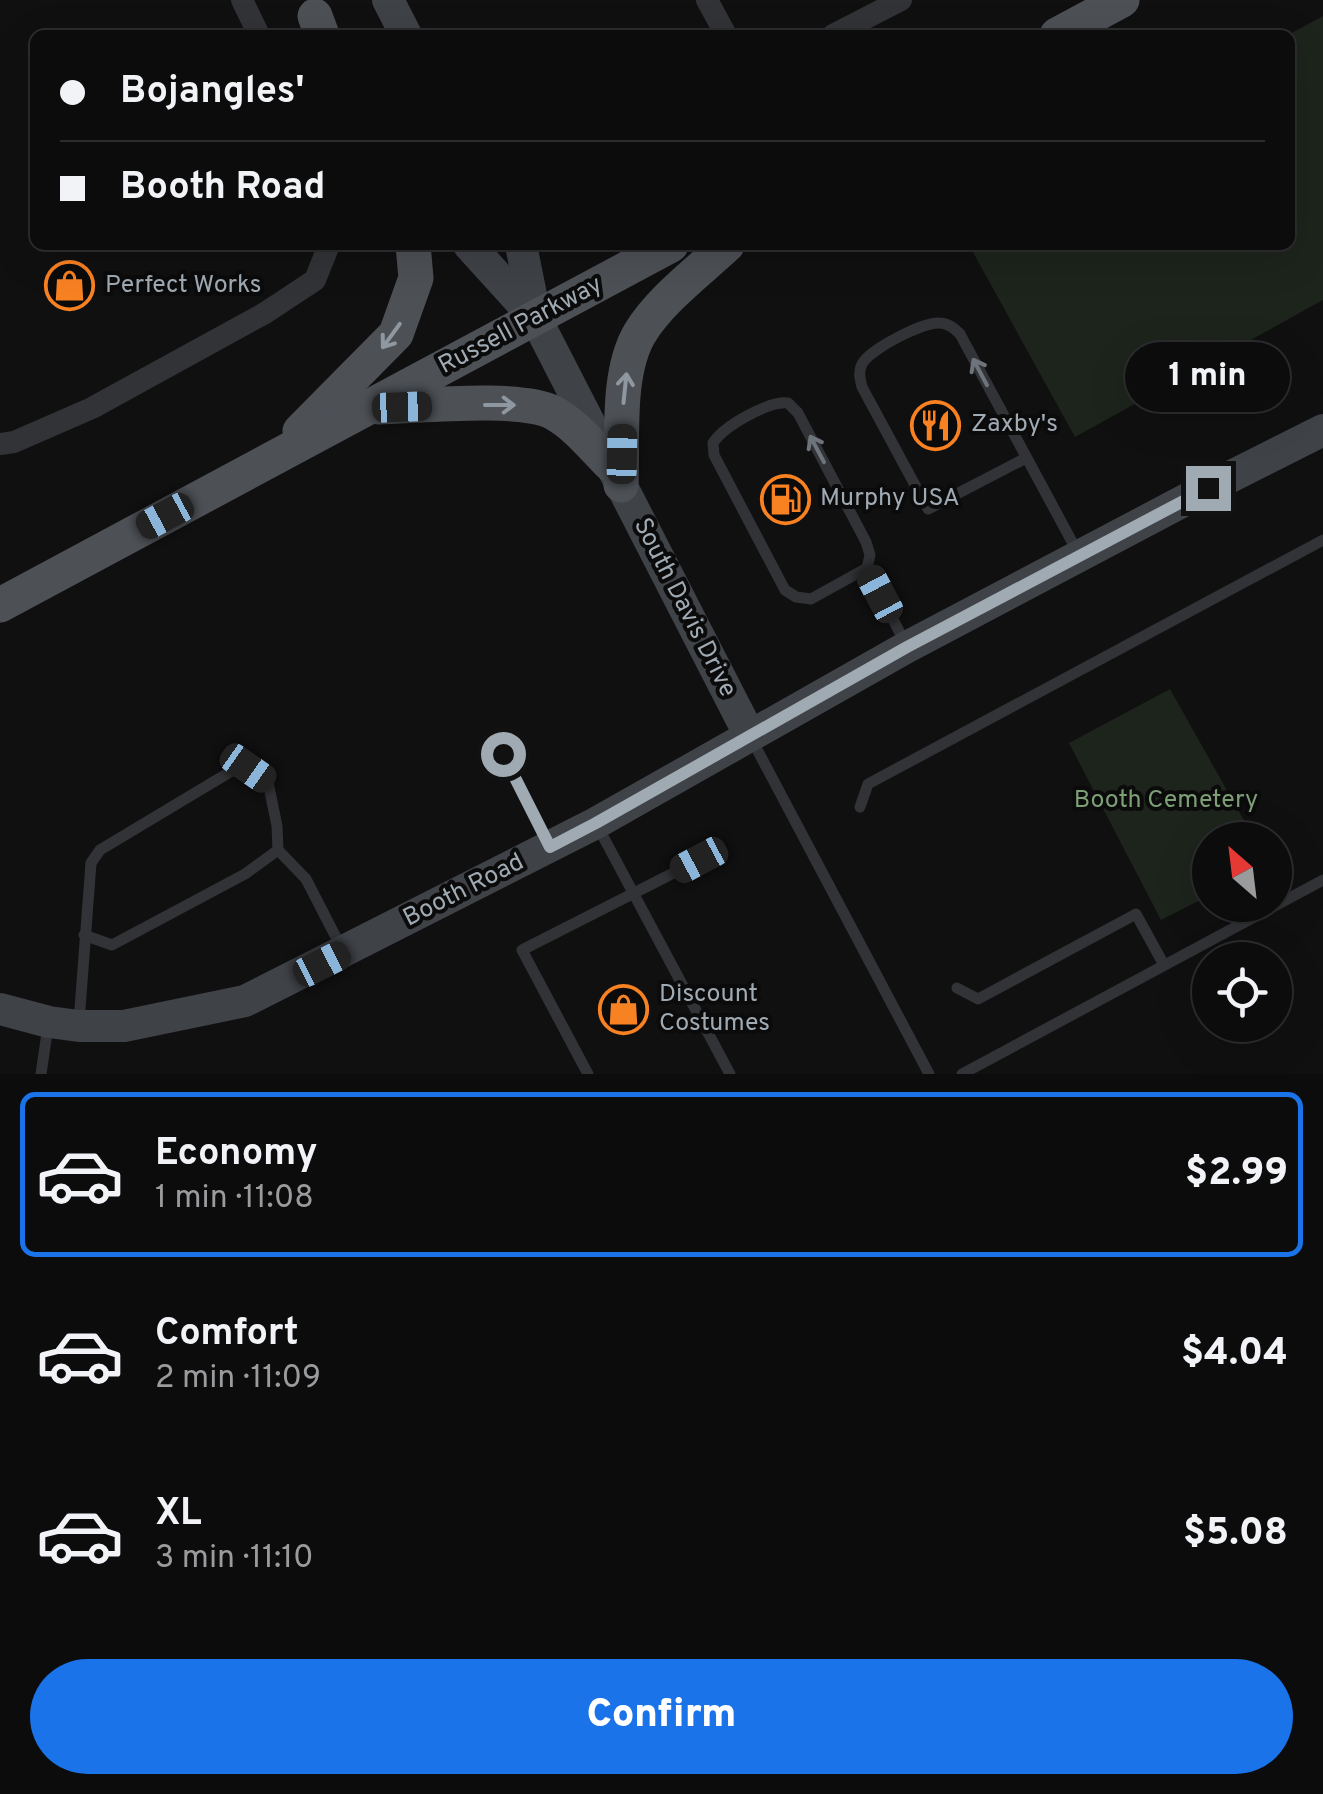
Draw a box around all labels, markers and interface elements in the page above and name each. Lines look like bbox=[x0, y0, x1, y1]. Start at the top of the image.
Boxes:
text: Bojangles' bbox=[120, 68, 305, 117]
text: Booth Road bbox=[120, 164, 326, 213]
shop icon: Perfect Works bbox=[44, 260, 96, 312]
street label: Russell Parkway bbox=[434, 269, 608, 383]
place label: Perfect Works bbox=[105, 270, 262, 302]
one-way arrow bbox=[381, 322, 402, 349]
callout: 1 min bbox=[1126, 343, 1290, 413]
one-way arrow bbox=[970, 357, 989, 387]
text: 1 min bbox=[1168, 357, 1247, 397]
one-way arrow bbox=[616, 372, 635, 404]
car bbox=[371, 391, 433, 423]
one-way arrow bbox=[484, 395, 516, 414]
restaurant icon: Zaxby's bbox=[910, 399, 962, 451]
place label: Zaxby's bbox=[971, 409, 1058, 441]
car bbox=[606, 424, 638, 484]
one-way arrow bbox=[807, 434, 826, 464]
route end bbox=[1186, 466, 1231, 511]
fuel station icon: Murphy USA bbox=[759, 473, 811, 525]
place label: Murphy USA bbox=[820, 483, 960, 515]
car bbox=[131, 489, 199, 543]
street label: South Davis Drive bbox=[625, 513, 743, 703]
car bbox=[853, 560, 907, 628]
route start bbox=[481, 732, 526, 777]
car bbox=[215, 739, 281, 797]
park label: Booth Cemetery bbox=[1074, 785, 1258, 817]
north arrow bbox=[1192, 822, 1292, 922]
map controls bbox=[1192, 822, 1292, 1042]
car bbox=[665, 833, 733, 887]
street label: Booth Road bbox=[398, 847, 530, 935]
car bbox=[288, 937, 356, 991]
button: locate bbox=[1192, 942, 1292, 1042]
place label: Discount Costumes bbox=[659, 979, 770, 1040]
shop icon: Discount Costumes bbox=[598, 983, 650, 1035]
icon: car bbox=[35, 1130, 125, 1220]
text: Economy bbox=[155, 1130, 317, 1179]
text: $2.99 bbox=[1185, 1150, 1288, 1199]
text: 1 min · 11:08 bbox=[155, 1179, 314, 1219]
icon: car bbox=[35, 1310, 125, 1400]
text: Comfort bbox=[155, 1310, 299, 1359]
text: $4.04 bbox=[1181, 1330, 1288, 1379]
text: 2 min · 11:09 bbox=[155, 1359, 321, 1399]
icon: car bbox=[35, 1490, 125, 1580]
text: XL bbox=[155, 1490, 202, 1539]
text: $5.08 bbox=[1183, 1510, 1288, 1559]
text: 3 min · 11:10 bbox=[155, 1539, 314, 1579]
button: Confirm bbox=[30, 1659, 1293, 1774]

